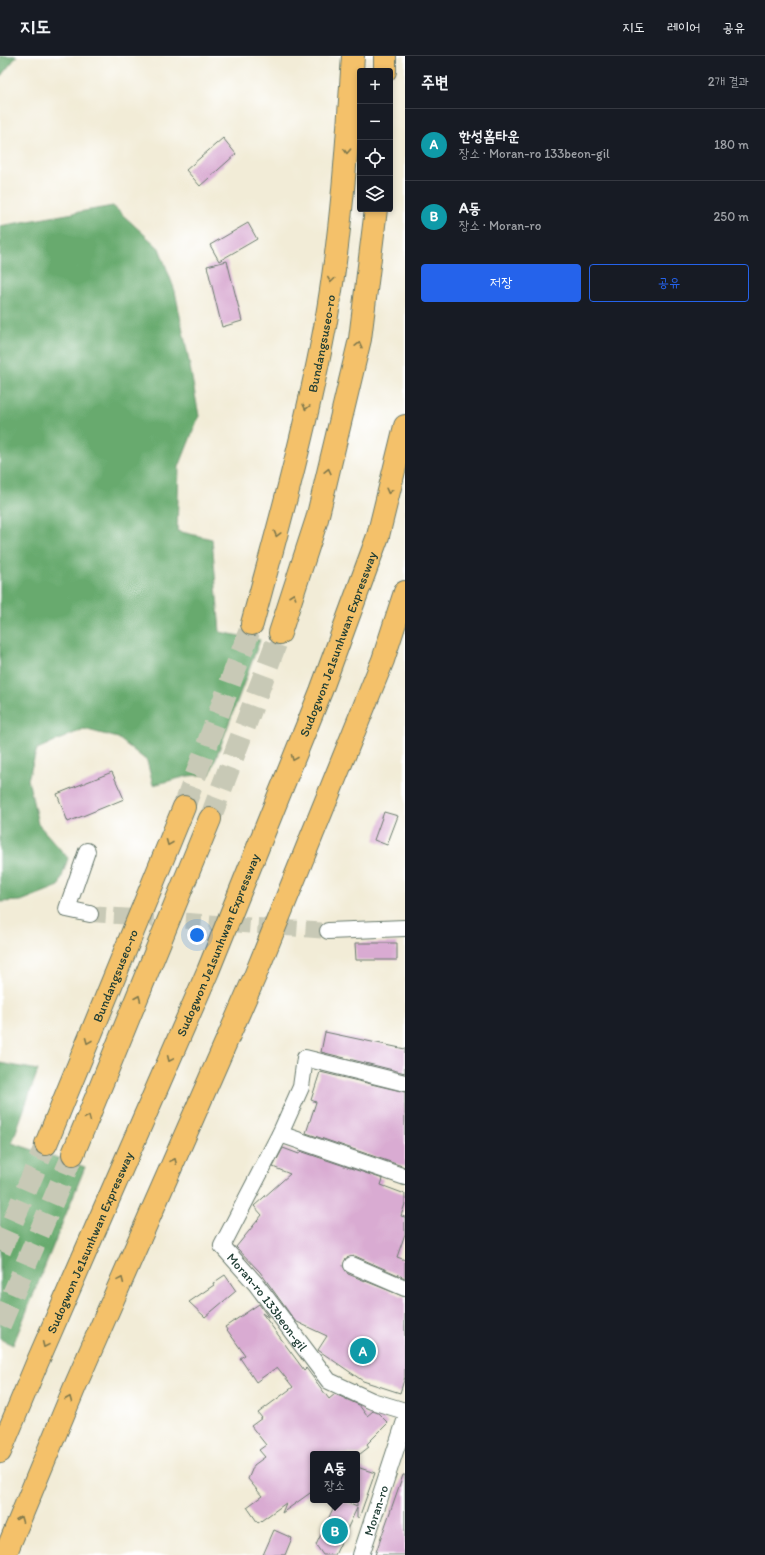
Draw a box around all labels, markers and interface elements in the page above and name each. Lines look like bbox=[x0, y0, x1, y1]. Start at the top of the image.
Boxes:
text: 지도 bbox=[20, 15, 51, 38]
text: 지도 bbox=[622, 19, 645, 36]
text: 레이어 bbox=[667, 19, 700, 36]
text: 공유 bbox=[722, 19, 745, 36]
map controls bbox=[357, 68, 393, 212]
button: + bbox=[357, 68, 393, 104]
text: 주변 bbox=[421, 72, 448, 92]
text: 2개 결과 bbox=[708, 74, 749, 89]
button: − bbox=[357, 104, 393, 140]
text: 한성홈타운 bbox=[459, 127, 519, 145]
text: A bbox=[430, 137, 438, 152]
text: 180 m bbox=[714, 137, 749, 152]
button: locate bbox=[357, 140, 393, 176]
text: 장소 · Moran-ro 133beon-gil bbox=[459, 146, 610, 161]
one-way arrow bbox=[343, 148, 352, 154]
button: layers bbox=[357, 176, 393, 212]
text: A동 bbox=[459, 199, 481, 217]
text: B bbox=[430, 209, 438, 224]
text: 250 m bbox=[713, 209, 749, 224]
text: 장소 · Moran-ro bbox=[459, 218, 541, 233]
button: 저장 bbox=[421, 264, 581, 302]
button: 공유 bbox=[589, 264, 749, 302]
one-way arrow bbox=[327, 277, 336, 283]
street label: Bundangsuseo-ro bbox=[305, 293, 338, 394]
one-way arrow bbox=[354, 342, 362, 348]
one-way arrow bbox=[303, 404, 311, 410]
one-way arrow bbox=[324, 468, 332, 474]
one-way arrow bbox=[385, 487, 394, 494]
one-way arrow bbox=[273, 530, 282, 537]
street label: Sudogwon Je1sunhwan Expressway bbox=[296, 549, 380, 739]
one-way arrow bbox=[288, 593, 297, 600]
one-way arrow bbox=[291, 754, 299, 761]
one-way arrow bbox=[166, 840, 174, 847]
street label: Sudogwon Je1sunhwan Expressway bbox=[173, 851, 263, 1039]
your location bbox=[187, 925, 207, 945]
street label: Bundangsuseo-ro bbox=[90, 927, 141, 1024]
one-way arrow bbox=[133, 995, 141, 1003]
one-way arrow bbox=[84, 1038, 92, 1045]
one-way arrow bbox=[167, 1055, 175, 1063]
one-way arrow bbox=[84, 1115, 92, 1122]
street label: Sudogwon Je1sunhwan Expressway bbox=[44, 1149, 136, 1336]
one-way arrow bbox=[169, 1157, 177, 1165]
street label: Moran-ro 133beon-gil bbox=[224, 1250, 311, 1354]
one-way arrow bbox=[116, 1276, 124, 1284]
pin: A bbox=[350, 1336, 376, 1366]
one-way arrow bbox=[42, 1341, 50, 1349]
one-way arrow bbox=[65, 1395, 73, 1402]
popup bbox=[310, 1451, 360, 1503]
text: A동 bbox=[324, 1459, 346, 1477]
text: 장소 bbox=[324, 1478, 345, 1493]
street label: Moran-ro bbox=[361, 1483, 392, 1538]
one-way arrow bbox=[15, 1515, 23, 1522]
pin: B bbox=[322, 1516, 348, 1546]

